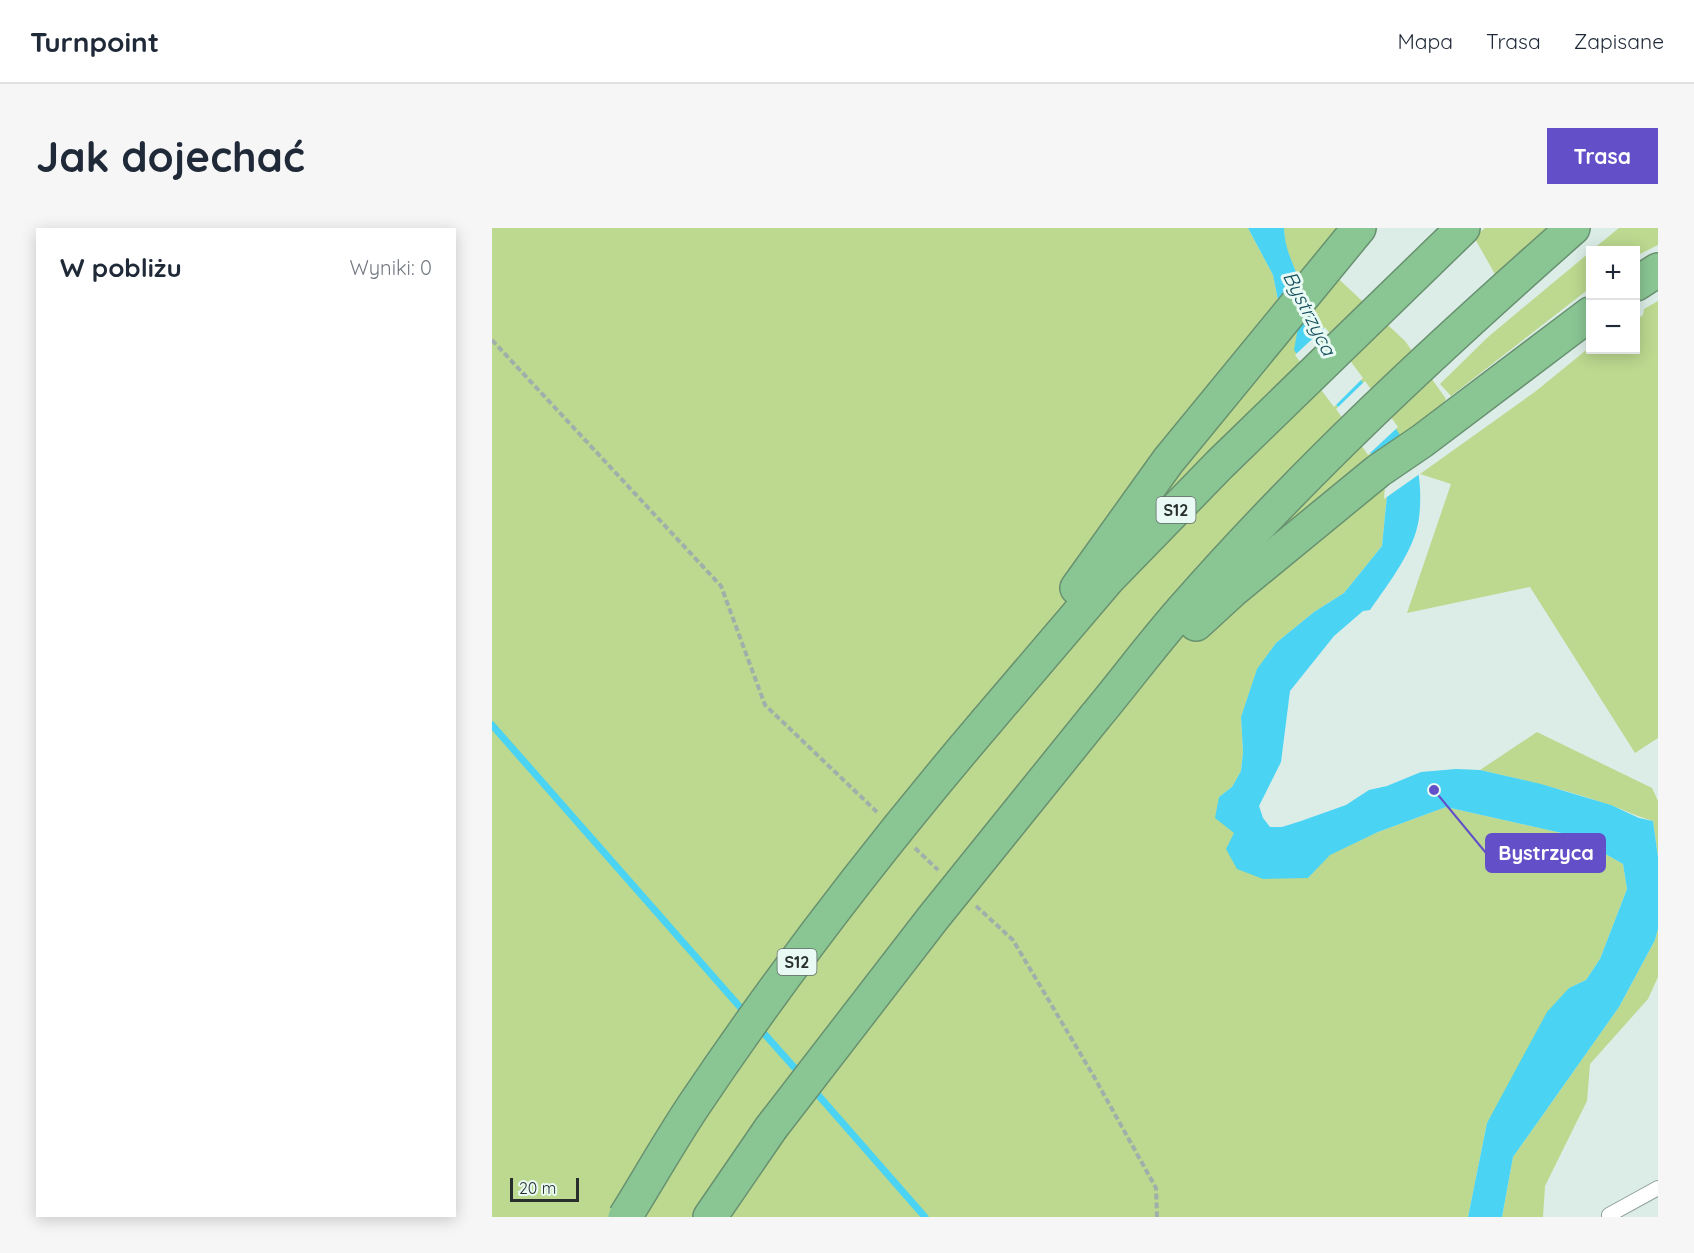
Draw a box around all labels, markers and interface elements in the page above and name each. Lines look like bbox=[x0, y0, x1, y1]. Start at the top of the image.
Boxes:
text: Turnpoint bbox=[30, 24, 159, 59]
text: Mapa bbox=[1398, 28, 1453, 54]
text: Trasa bbox=[1486, 28, 1541, 54]
text: Zapisane bbox=[1574, 28, 1664, 54]
button: Trasa bbox=[1547, 128, 1658, 184]
text: Jak dojechać bbox=[36, 130, 305, 183]
map controls bbox=[1586, 246, 1640, 354]
button: + bbox=[1586, 246, 1640, 300]
text: W pobliżu bbox=[60, 251, 182, 284]
text: Wyniki: 0 bbox=[349, 255, 432, 280]
water label: Bystrzyca bbox=[1278, 267, 1343, 361]
button: − bbox=[1586, 300, 1640, 354]
road number: S12 bbox=[1156, 497, 1196, 523]
callout: Bystrzyca bbox=[1486, 834, 1605, 872]
text: Bystrzyca bbox=[1498, 840, 1594, 865]
road number: S12 bbox=[778, 949, 816, 975]
scale bar bbox=[510, 1175, 579, 1202]
text: 20 m bbox=[519, 1178, 556, 1198]

